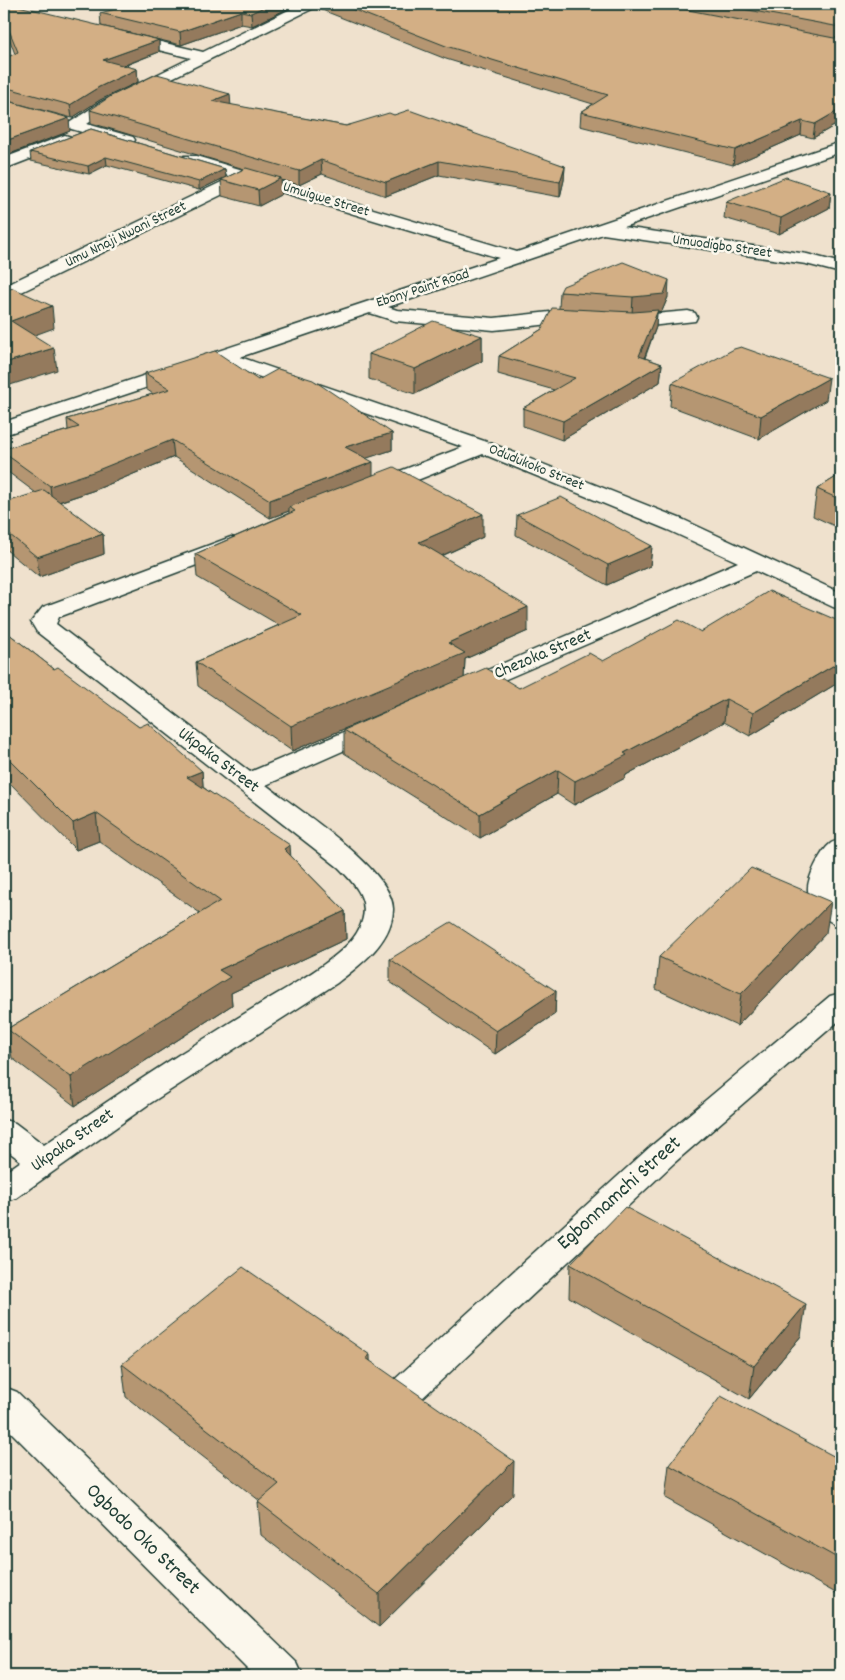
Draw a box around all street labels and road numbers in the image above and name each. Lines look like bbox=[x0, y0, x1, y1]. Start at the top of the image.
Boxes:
street label: Umuigwe Street bbox=[280, 176, 372, 224]
street label: Umu Nnaji Nwani Street bbox=[62, 196, 191, 274]
street label: Umuodigbo Street bbox=[671, 229, 774, 265]
street label: Ebony Paint Road bbox=[373, 264, 473, 314]
street label: Odudukoko Street bbox=[485, 439, 587, 497]
street label: Chezoka Street bbox=[490, 623, 596, 687]
street label: Ukpaka Street bbox=[172, 722, 264, 800]
street label: Ukpaka Street bbox=[26, 1103, 120, 1179]
street label: Egbonnamchi Street bbox=[551, 1130, 689, 1258]
street label: Ogbodo Oko Street bbox=[78, 1477, 206, 1603]

